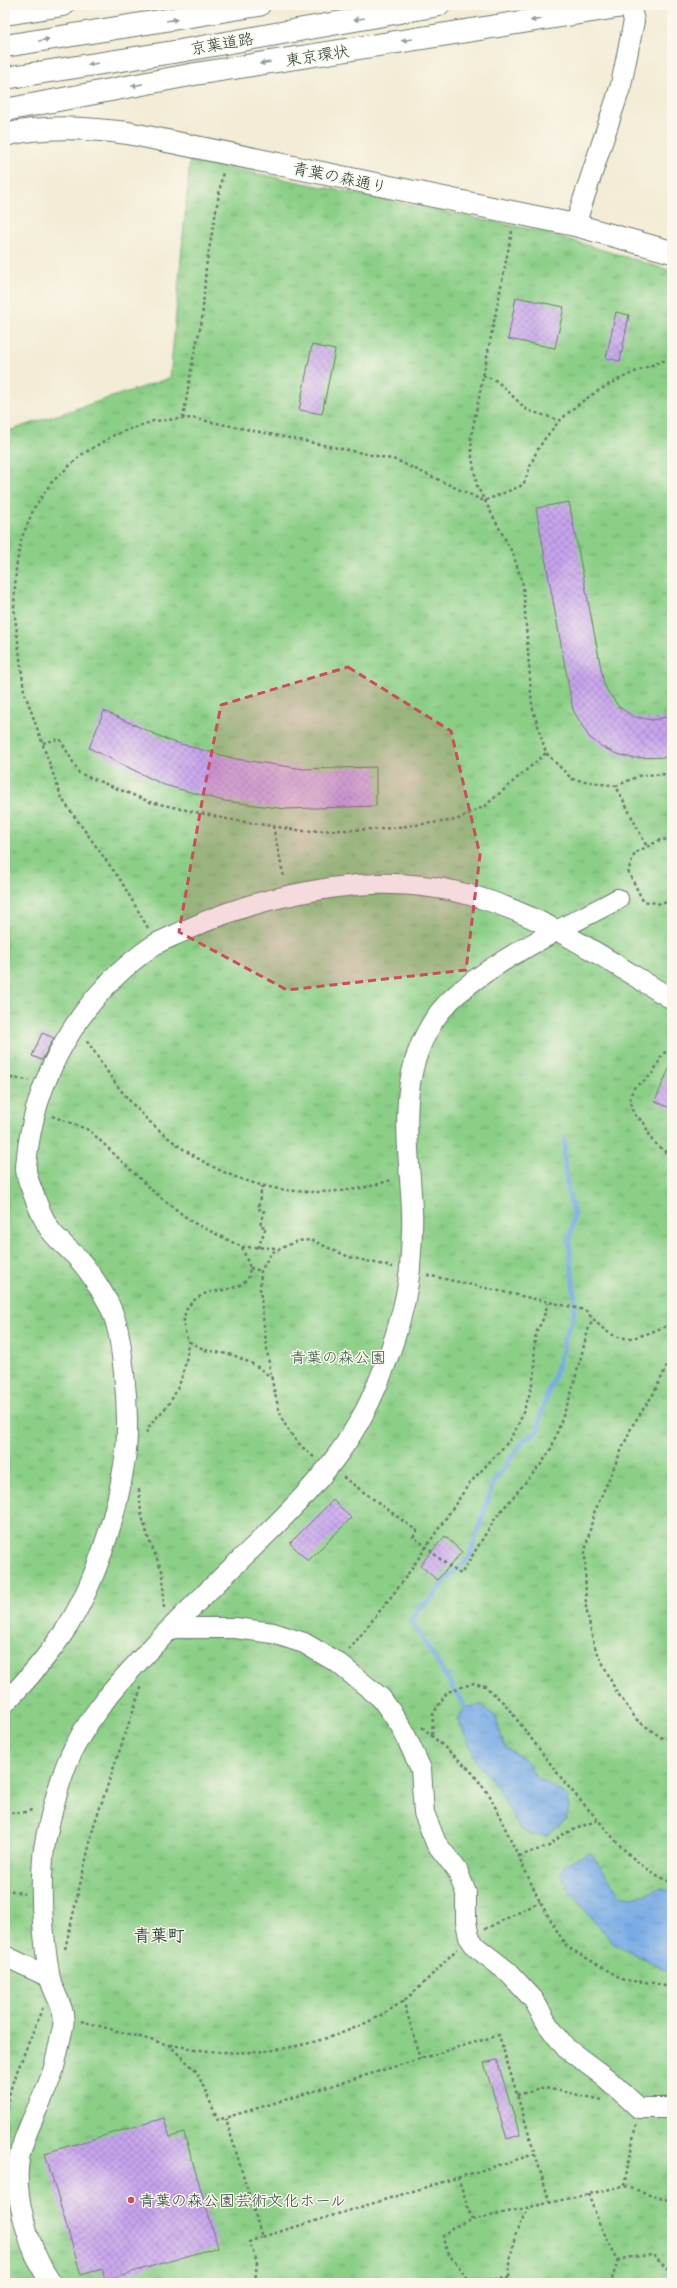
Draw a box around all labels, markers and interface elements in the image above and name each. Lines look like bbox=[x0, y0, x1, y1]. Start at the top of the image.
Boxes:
one-way arrow bbox=[353, 16, 366, 22]
one-way arrow bbox=[166, 17, 178, 23]
one-way arrow bbox=[530, 17, 542, 23]
street label: 京葉道路 bbox=[189, 29, 255, 59]
one-way arrow bbox=[37, 37, 50, 43]
one-way arrow bbox=[401, 37, 414, 43]
street label: 東京環状 bbox=[284, 41, 350, 71]
one-way arrow bbox=[259, 60, 271, 66]
one-way arrow bbox=[87, 61, 99, 67]
one-way arrow bbox=[131, 82, 143, 88]
street label: 青葉の森通り bbox=[291, 158, 389, 198]
park label: 青葉の森公園 bbox=[290, 1348, 386, 1368]
district label: 青葉町 bbox=[134, 1925, 185, 1946]
place label: 青葉の森公園芸術文化ホール bbox=[139, 2191, 346, 2211]
marker: 青葉の森公園芸術文化ホール bbox=[126, 2195, 136, 2205]

